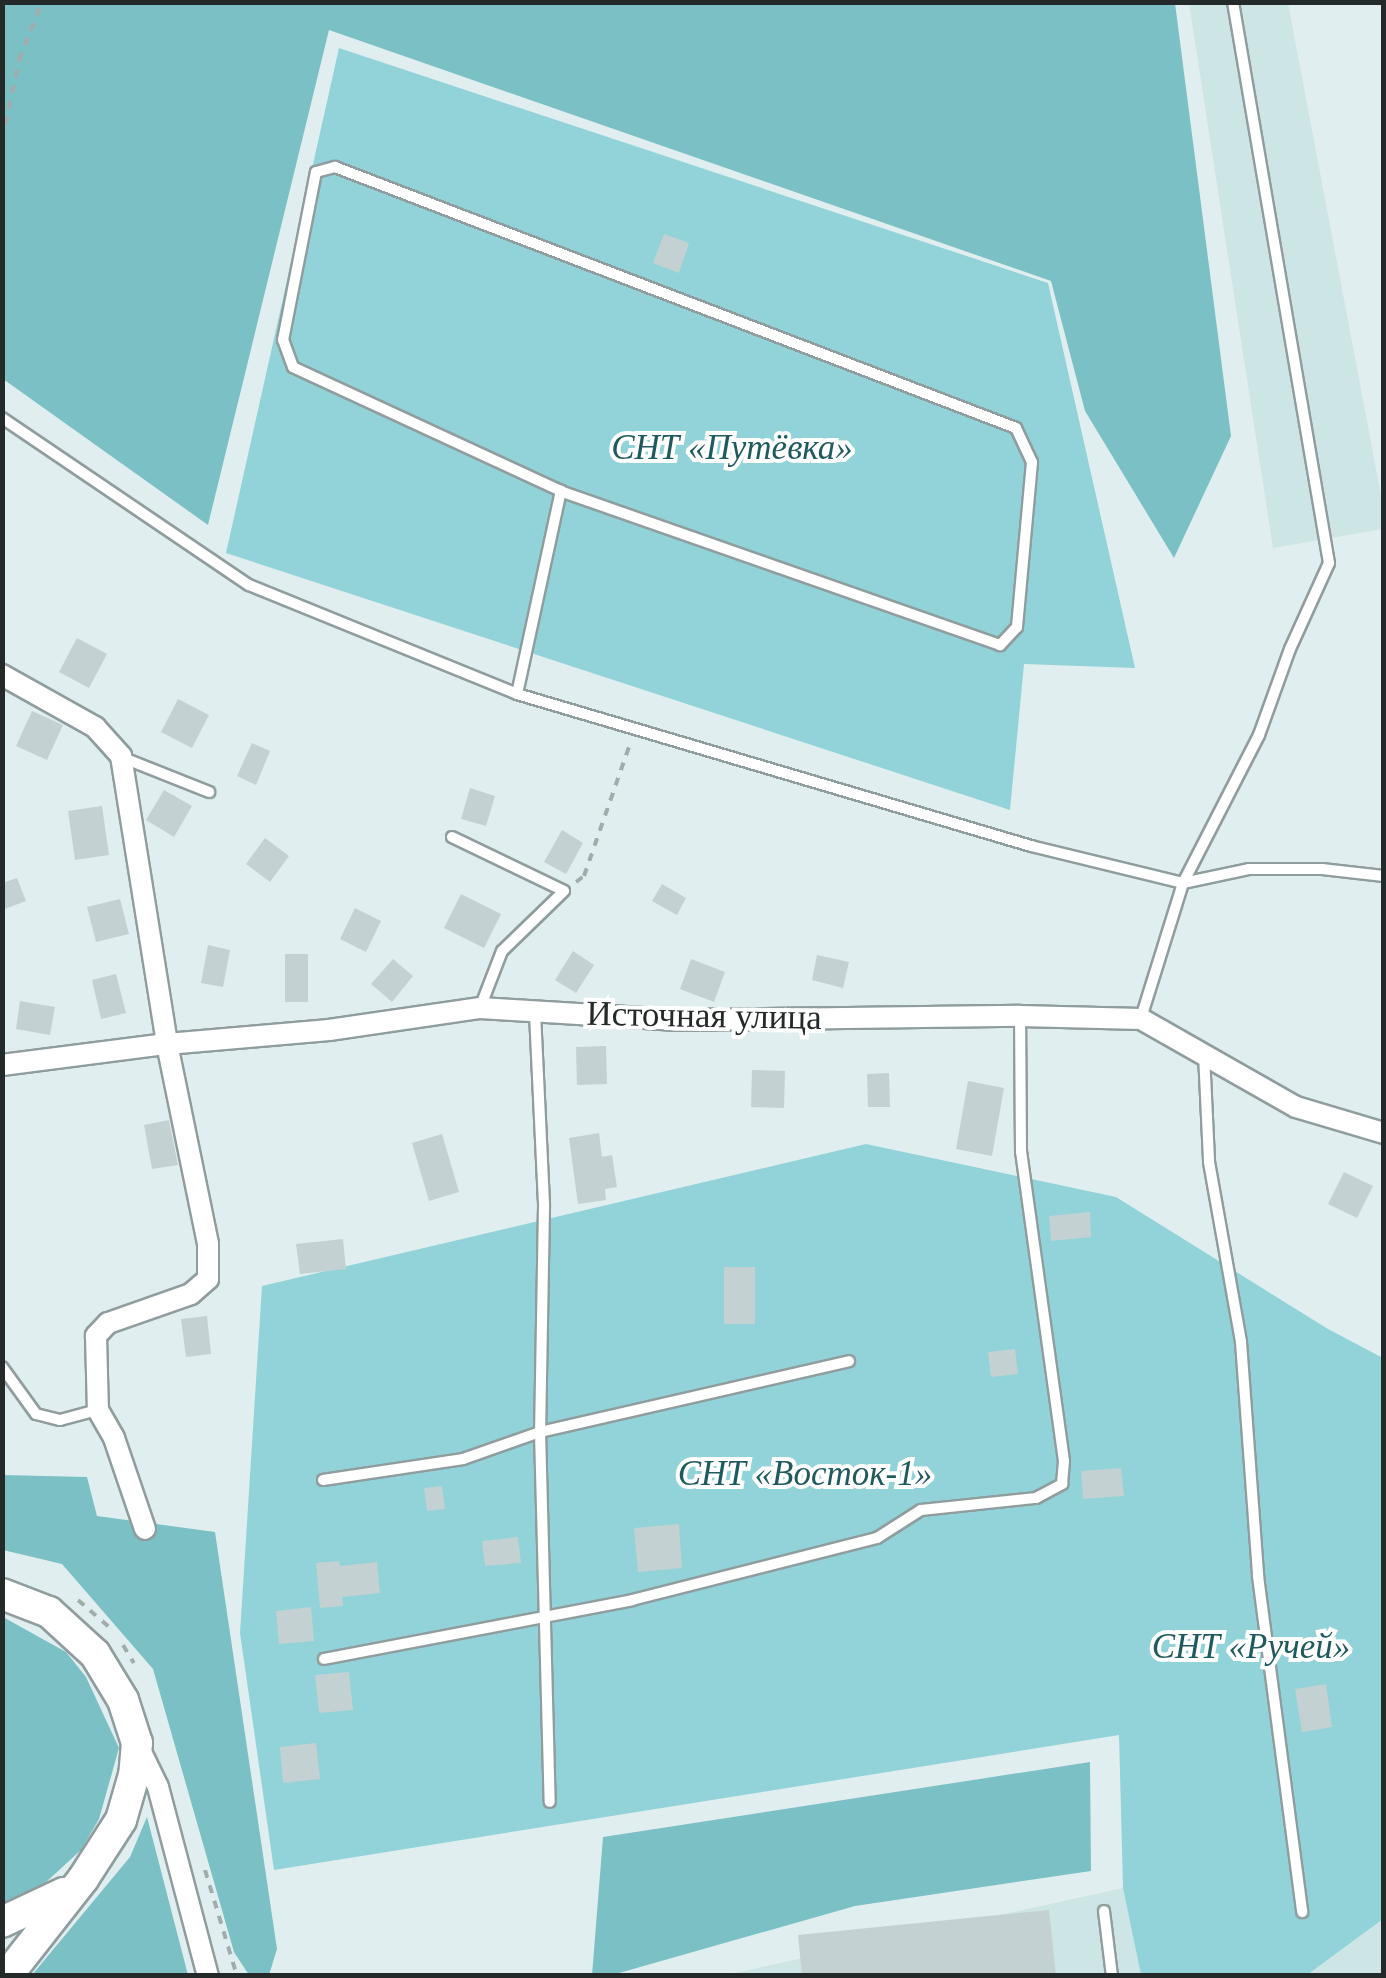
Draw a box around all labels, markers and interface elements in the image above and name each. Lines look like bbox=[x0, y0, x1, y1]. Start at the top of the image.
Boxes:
park label: СНТ «Путёвка» bbox=[611, 427, 853, 469]
street label: Источная улица bbox=[586, 993, 822, 1039]
park label: СНТ «Восток-1» bbox=[678, 1453, 932, 1495]
park label: СНТ «Ручей» bbox=[1152, 1626, 1350, 1668]

